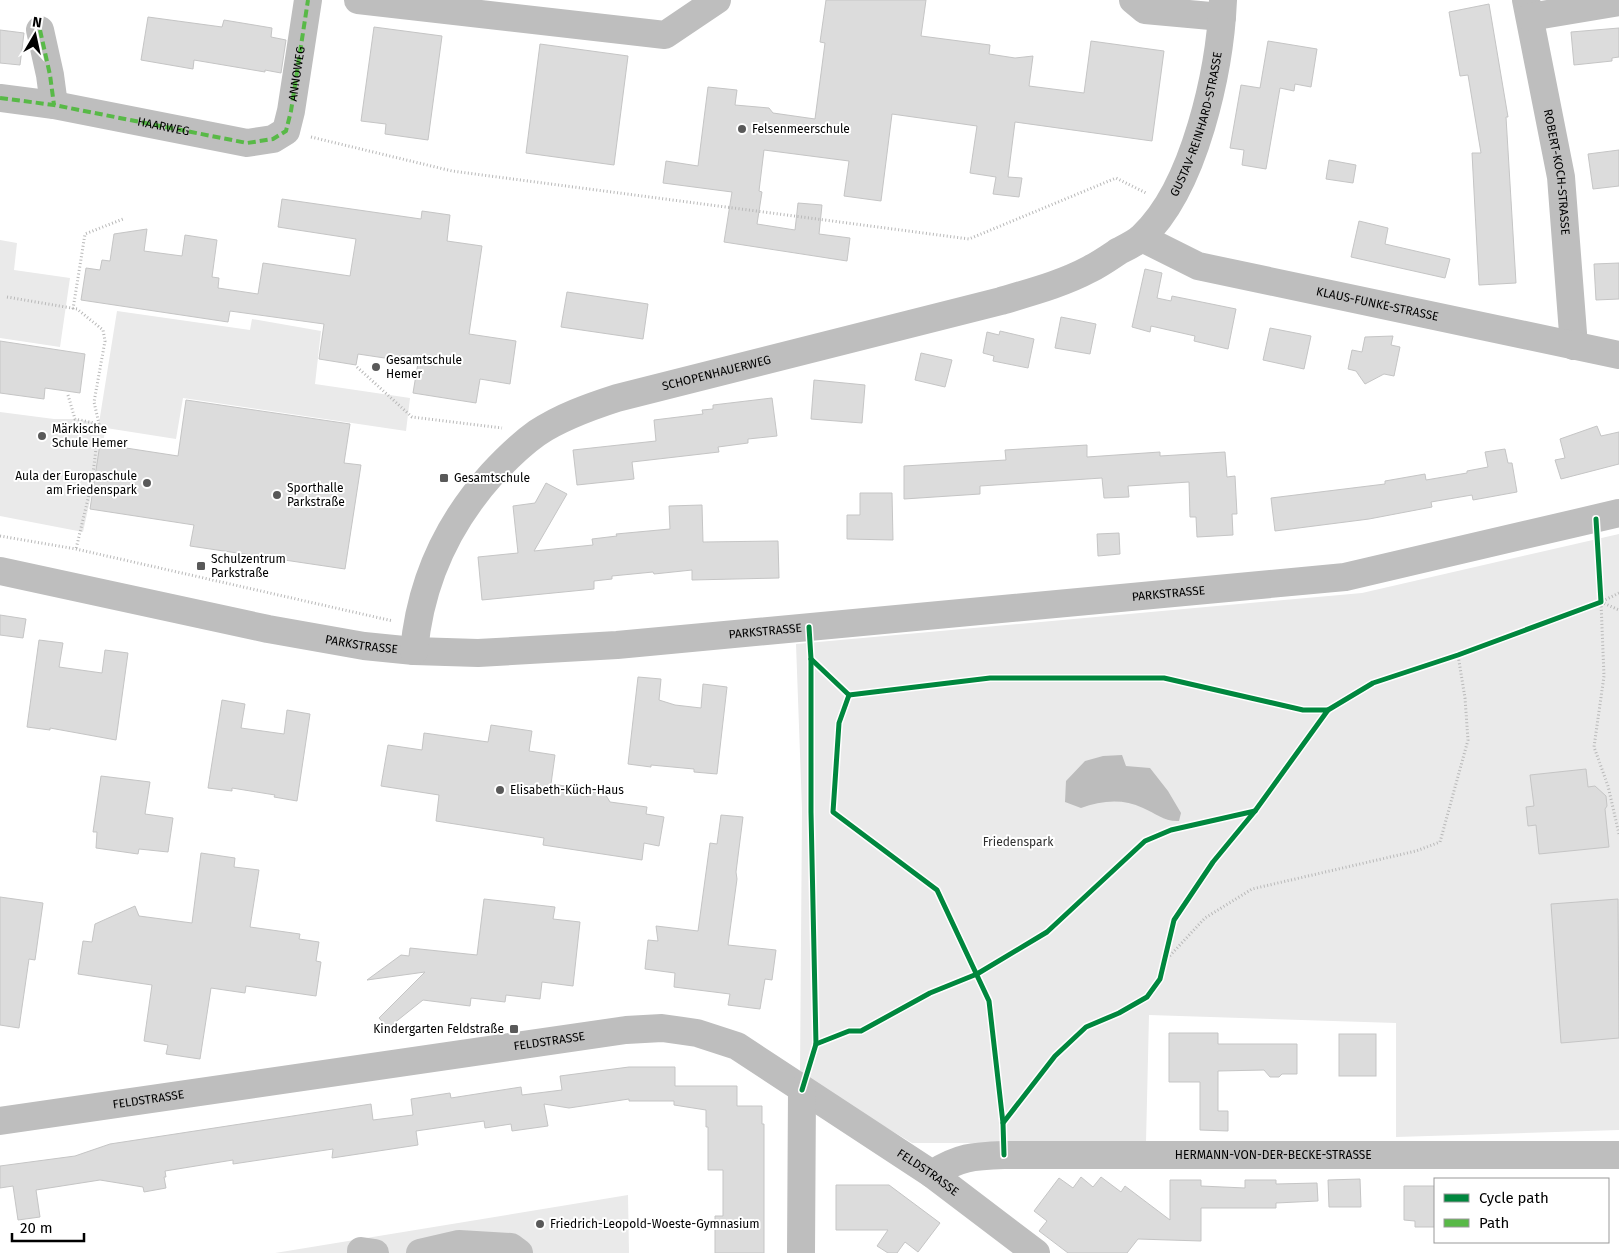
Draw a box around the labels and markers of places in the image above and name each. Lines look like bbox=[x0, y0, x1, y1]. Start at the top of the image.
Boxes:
place label: Felsenmeerschule bbox=[752, 122, 850, 136]
marker: Felsenmeerschule bbox=[736, 123, 748, 135]
place label: Gesamtschule Hemer bbox=[386, 353, 462, 381]
marker: Gesamtschule Hemer bbox=[370, 361, 382, 373]
place label: Märkische Schule Hemer bbox=[52, 422, 128, 450]
marker: Märkische Schule Hemer bbox=[36, 430, 48, 442]
place label: Aula der Europaschule am Friedenspark bbox=[15, 469, 138, 497]
place label: Gesamtschule bbox=[454, 471, 530, 485]
marker: Gesamtschule bbox=[438, 472, 450, 484]
marker: Aula der Europaschule am Friedenspark bbox=[141, 477, 153, 489]
place label: Sporthalle Parkstraße bbox=[287, 481, 345, 509]
marker: Sporthalle Parkstraße bbox=[271, 489, 283, 501]
place label: Schulzentrum Parkstraße bbox=[211, 552, 286, 580]
marker: Schulzentrum Parkstraße bbox=[195, 560, 207, 572]
place label: Elisabeth-Küch-Haus bbox=[510, 783, 624, 797]
marker: Elisabeth-Küch-Haus bbox=[494, 784, 506, 796]
place label: Kindergarten Feldstraße bbox=[373, 1022, 504, 1036]
marker: Kindergarten Feldstraße bbox=[508, 1023, 520, 1035]
place label: Friedrich-Leopold-Woeste-Gymnasium bbox=[550, 1217, 760, 1231]
marker: Friedrich-Leopold-Woeste-Gymnasium bbox=[534, 1218, 546, 1230]

